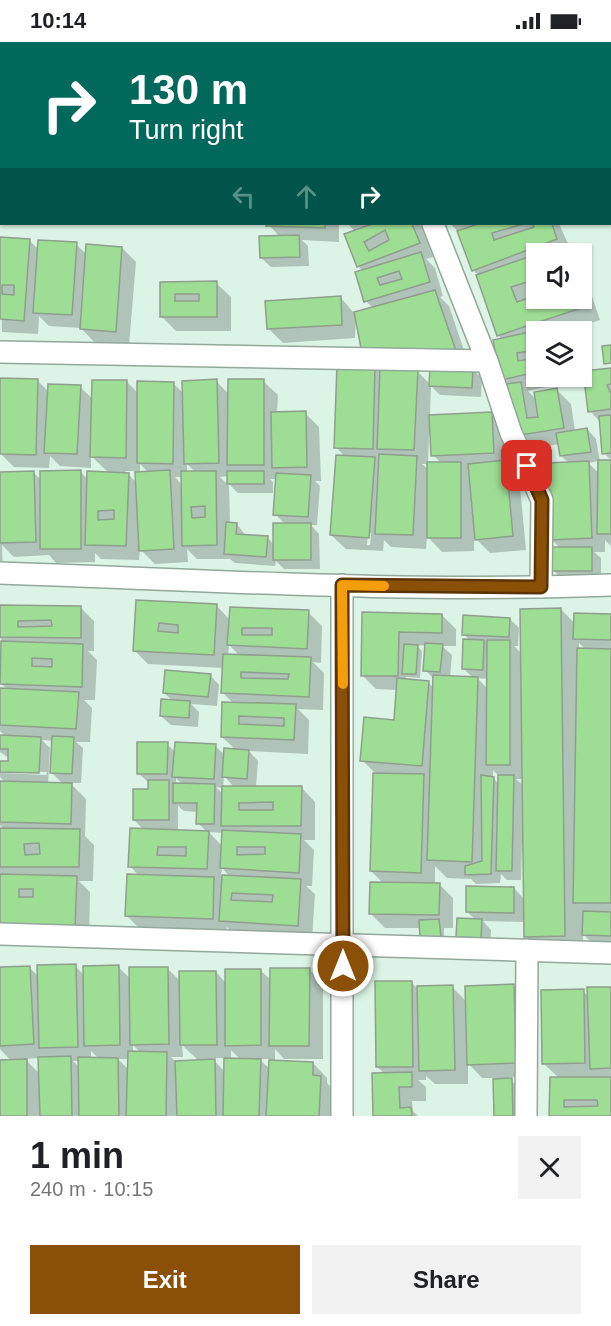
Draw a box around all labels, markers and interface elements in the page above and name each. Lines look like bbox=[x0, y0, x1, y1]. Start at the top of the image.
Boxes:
text: 10:14 bbox=[30, 8, 86, 33]
icon: right bbox=[30, 66, 108, 144]
text: 130 m bbox=[129, 66, 248, 113]
text: Turn right bbox=[129, 115, 244, 145]
icon: left bbox=[227, 180, 260, 213]
icon: ahead bbox=[290, 180, 323, 213]
icon: right bbox=[353, 180, 386, 213]
map controls bbox=[526, 243, 592, 387]
button: sound bbox=[526, 243, 592, 309]
button: layers bbox=[526, 321, 592, 387]
pin bbox=[501, 440, 552, 491]
icon: arrive bbox=[510, 449, 543, 482]
position arrow bbox=[311, 934, 375, 998]
text: 1 min bbox=[30, 1135, 124, 1176]
button: close bbox=[518, 1136, 581, 1199]
text: 240 m · 10:15 bbox=[30, 1178, 153, 1200]
button: Exit bbox=[30, 1245, 300, 1314]
button: Share bbox=[312, 1245, 581, 1314]

